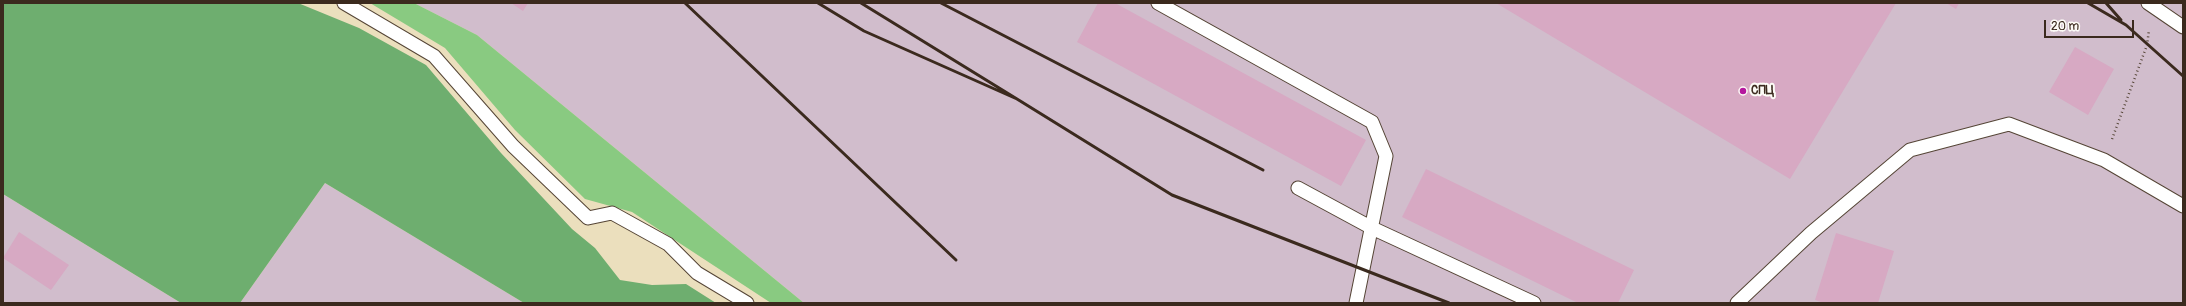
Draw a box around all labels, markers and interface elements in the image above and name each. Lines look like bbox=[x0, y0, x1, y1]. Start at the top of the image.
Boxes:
scale bar bbox=[2046, 12, 2136, 38]
text: 20 m bbox=[2051, 19, 2079, 34]
place label: СПЦ bbox=[1751, 84, 1774, 98]
marker: СПЦ bbox=[1738, 86, 1748, 96]

